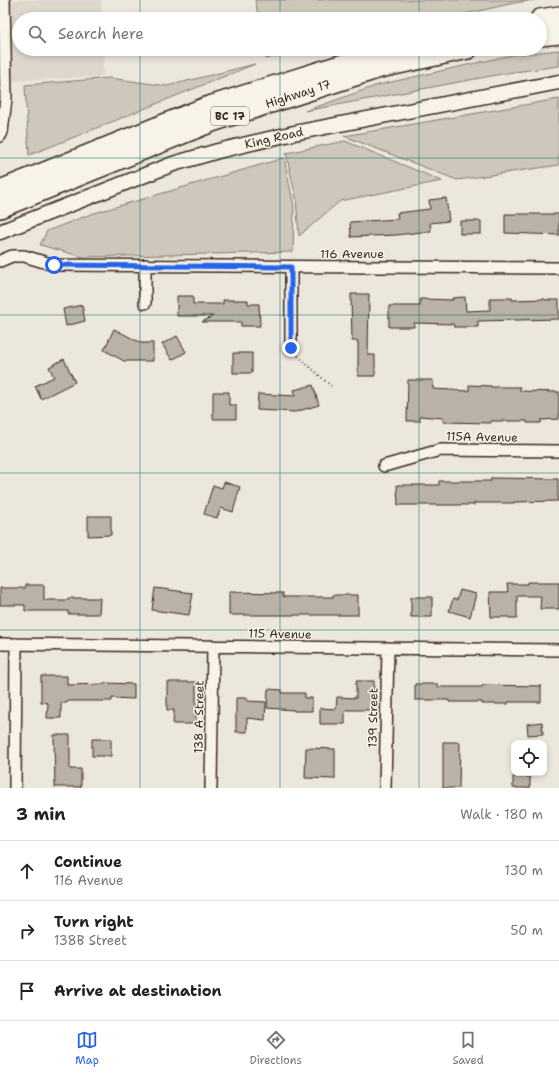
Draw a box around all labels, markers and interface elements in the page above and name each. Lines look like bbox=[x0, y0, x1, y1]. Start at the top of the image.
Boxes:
search box bbox=[12, 12, 547, 56]
icon: search bbox=[26, 23, 48, 45]
text: Search here bbox=[58, 24, 144, 44]
street label: Highway 17 bbox=[263, 76, 333, 112]
road number: BC 17 bbox=[211, 107, 249, 125]
street label: King Road bbox=[243, 123, 305, 153]
street label: 116 Avenue bbox=[320, 246, 384, 262]
route start bbox=[45, 256, 63, 274]
route end bbox=[282, 339, 300, 357]
street label: 115A Avenue bbox=[446, 428, 518, 446]
street label: 115 Avenue bbox=[248, 625, 312, 643]
street label: 138 A Street bbox=[190, 680, 208, 754]
street label: 139 Street bbox=[364, 688, 382, 748]
map controls bbox=[511, 740, 547, 776]
button: locate bbox=[511, 740, 547, 776]
text: 3 min bbox=[16, 803, 66, 825]
text: Walk · 180 m bbox=[460, 806, 543, 823]
text: Continue bbox=[54, 852, 122, 872]
icon: ahead bbox=[16, 860, 38, 882]
text: 130 m bbox=[505, 862, 543, 879]
text: 116 Avenue bbox=[54, 872, 123, 889]
text: Turn right bbox=[54, 912, 134, 932]
icon: right bbox=[16, 920, 38, 942]
text: 50 m bbox=[510, 922, 543, 939]
text: 138B Street bbox=[54, 932, 127, 949]
icon: arrive bbox=[16, 980, 38, 1002]
text: Arrive at destination bbox=[54, 981, 222, 1001]
tab: Map bbox=[75, 1029, 99, 1068]
tab: Directions bbox=[249, 1029, 302, 1068]
tab: Saved bbox=[452, 1029, 484, 1068]

